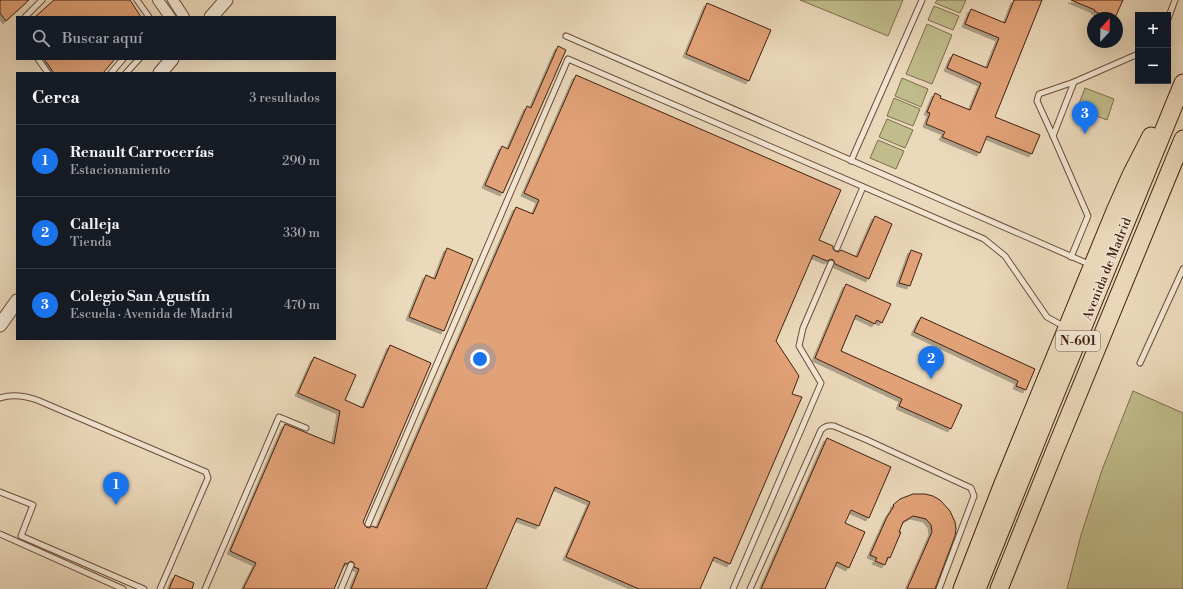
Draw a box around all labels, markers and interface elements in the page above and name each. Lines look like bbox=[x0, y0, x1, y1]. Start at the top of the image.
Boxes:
north arrow bbox=[1087, 12, 1123, 48]
map controls bbox=[1135, 12, 1171, 84]
button: + bbox=[1135, 12, 1171, 48]
search box bbox=[16, 16, 336, 60]
icon: search bbox=[30, 27, 52, 49]
text: Buscar aquí bbox=[62, 29, 143, 48]
button: − bbox=[1135, 48, 1171, 84]
text: Cerca bbox=[32, 87, 80, 109]
text: 3 resultados bbox=[249, 90, 320, 106]
pin: 3 bbox=[1072, 101, 1098, 134]
text: Renault Carrocerías bbox=[70, 143, 214, 162]
text: 1 bbox=[42, 153, 48, 169]
text: 290 m bbox=[282, 153, 320, 169]
text: Estacionamiento bbox=[70, 162, 170, 178]
text: Calleja bbox=[70, 215, 120, 234]
street label: Avenida de Madrid bbox=[1079, 215, 1135, 324]
text: 2 bbox=[41, 225, 49, 241]
text: 330 m bbox=[283, 225, 320, 241]
text: Tienda bbox=[70, 234, 112, 250]
text: Colegio San Agustín bbox=[70, 287, 210, 306]
text: 3 bbox=[41, 297, 49, 313]
text: 470 m bbox=[284, 297, 320, 313]
text: Escuela · Avenida de Madrid bbox=[70, 306, 233, 322]
road number: N-601 bbox=[1056, 331, 1100, 351]
pin: 2 bbox=[918, 346, 944, 379]
your location bbox=[470, 349, 490, 369]
pin: 1 bbox=[103, 472, 129, 505]

